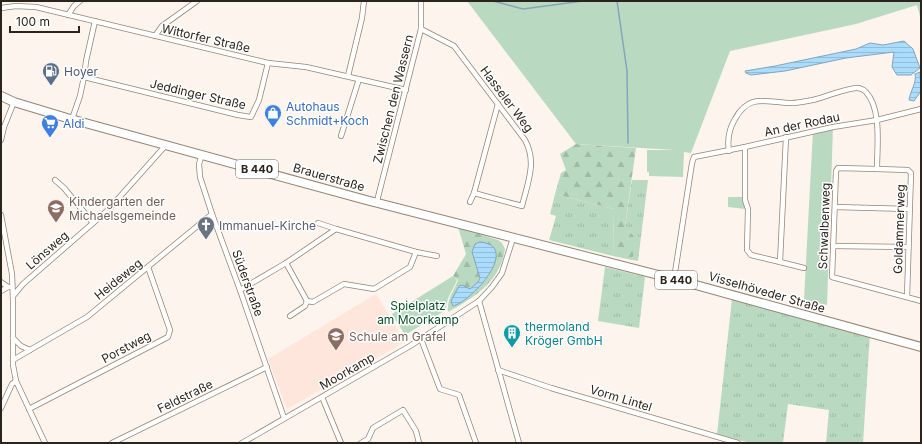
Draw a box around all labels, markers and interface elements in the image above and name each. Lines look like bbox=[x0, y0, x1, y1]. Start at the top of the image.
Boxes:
scale bar bbox=[10, 8, 79, 34]
text: 100 m bbox=[16, 14, 50, 29]
street label: Wittorfer Straße bbox=[160, 21, 252, 55]
street label: Zwischen den Wassern bbox=[370, 33, 416, 165]
fuel station icon: Hoyer bbox=[41, 61, 61, 86]
street label: Hasseler Weg bbox=[477, 63, 537, 135]
place label: Hoyer bbox=[64, 64, 98, 79]
street label: Jeddinger Straße bbox=[149, 76, 247, 112]
place label: Autohaus Schmidt+Koch bbox=[286, 99, 369, 128]
shop icon: Autohaus Schmidt+Koch bbox=[263, 103, 283, 128]
street label: An der Rodau bbox=[763, 109, 841, 139]
supermarket icon: Aldi bbox=[40, 113, 60, 138]
place label: Aldi bbox=[63, 116, 85, 131]
road number: B 440 bbox=[236, 160, 278, 178]
street label: Brauerstraße bbox=[292, 160, 366, 194]
street label: Schwalbenweg bbox=[815, 183, 833, 269]
street label: Goldammerweg bbox=[890, 184, 908, 274]
place label: Kindergarten der Michaelsgemeinde bbox=[69, 194, 176, 223]
school or university icon: Kindergarten der Michaelsgemeinde bbox=[46, 198, 66, 223]
church icon: Immanuel-Kirche bbox=[196, 215, 216, 240]
place label: Immanuel-Kirche bbox=[219, 218, 316, 233]
street label: Lönsweg bbox=[23, 227, 71, 273]
street label: Süderstraße bbox=[229, 248, 267, 318]
street label: Heideweg bbox=[91, 255, 145, 303]
street label: Visselhöveder Straße bbox=[707, 268, 827, 316]
road number: B 440 bbox=[655, 271, 697, 289]
park label: Spielplatz am Moorkamp bbox=[377, 298, 459, 327]
place label: thermoland Kröger GmbH bbox=[525, 319, 603, 348]
building icon: thermoland Kröger GmbH bbox=[502, 323, 522, 348]
school or university icon: Schule am Grafel bbox=[326, 326, 346, 351]
street label: Porstweg bbox=[99, 328, 153, 366]
place label: Schule am Grafel bbox=[349, 329, 446, 344]
street label: Moorkamp bbox=[317, 349, 377, 393]
street label: Feldstraße bbox=[155, 376, 215, 416]
street label: Vorm Lintel bbox=[588, 381, 654, 415]

